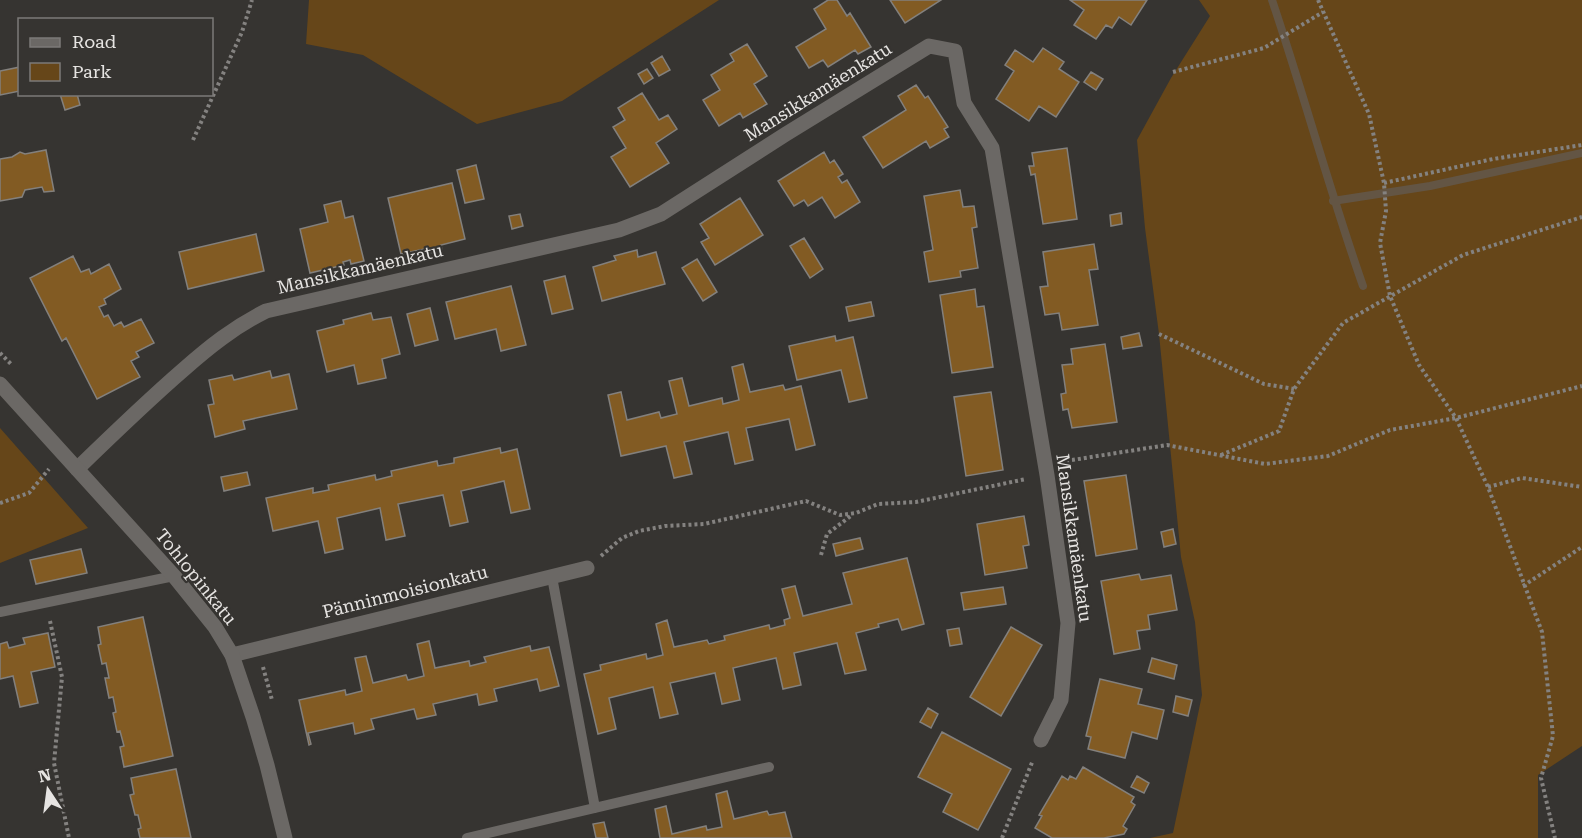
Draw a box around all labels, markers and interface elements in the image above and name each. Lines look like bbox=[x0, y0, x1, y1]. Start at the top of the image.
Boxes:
legend bbox=[18, 18, 213, 96]
text: Road bbox=[72, 31, 117, 52]
street label: Mansikkamäenkatu bbox=[740, 38, 895, 145]
text: Park bbox=[72, 61, 112, 82]
street label: Mansikkamäenkatu bbox=[275, 239, 445, 298]
street label: Mansikkamäenkatu bbox=[1052, 452, 1097, 623]
street label: Tohlopinkatu bbox=[151, 525, 241, 629]
street label: Pänninmoisionkatu bbox=[320, 561, 490, 622]
north arrow bbox=[18, 760, 78, 820]
text: N bbox=[37, 765, 53, 787]

